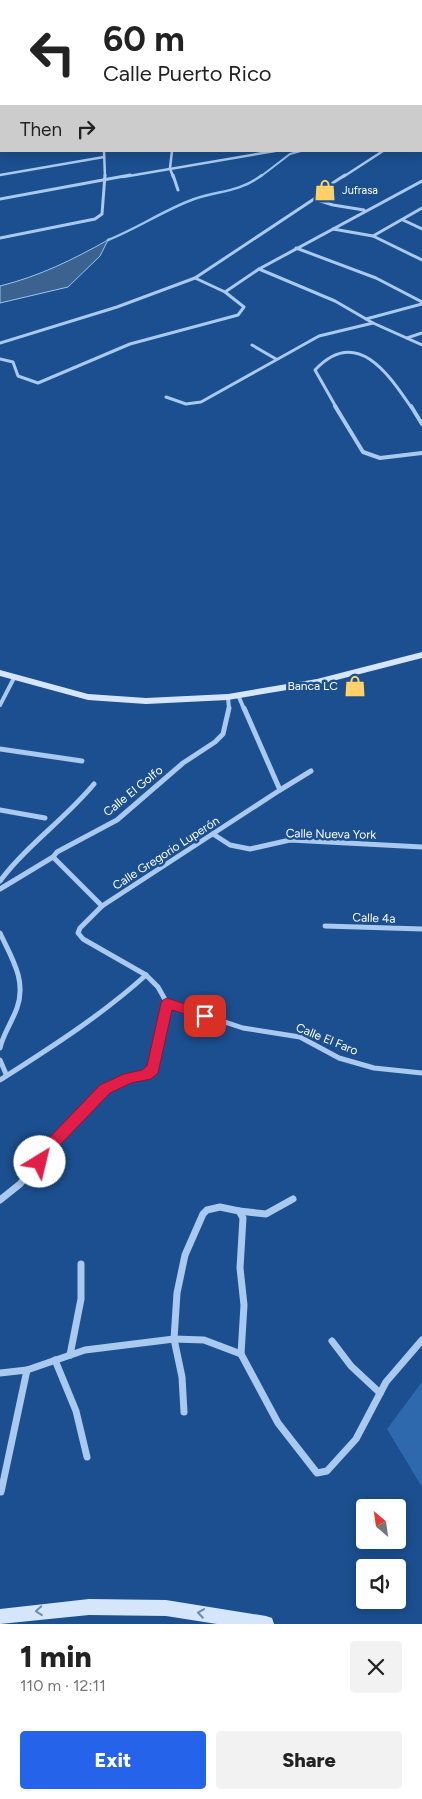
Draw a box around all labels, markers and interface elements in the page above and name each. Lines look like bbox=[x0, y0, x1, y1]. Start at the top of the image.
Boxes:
text: 60 m bbox=[103, 18, 185, 60]
icon: left bbox=[20, 20, 85, 85]
text: Calle Puerto Rico bbox=[103, 60, 272, 87]
icon: right bbox=[72, 115, 100, 143]
text: Then bbox=[20, 118, 62, 141]
shop icon: Jufrasa bbox=[312, 177, 338, 203]
place label: Jufrasa bbox=[342, 184, 378, 197]
shop icon: Banca LC bbox=[342, 673, 368, 699]
place label: Banca LC bbox=[287, 679, 338, 693]
street label: Calle El Golfo bbox=[100, 763, 166, 819]
street label: Calle Gregorio Luperón bbox=[110, 813, 222, 893]
street label: Calle Nueva York bbox=[286, 826, 377, 842]
street label: Calle 4a bbox=[352, 910, 396, 926]
pin bbox=[184, 995, 226, 1037]
icon: arrive bbox=[191, 1002, 219, 1030]
street label: Calle El Faro bbox=[294, 1020, 360, 1058]
position arrow bbox=[13, 1135, 65, 1187]
north arrow bbox=[356, 1499, 406, 1549]
map controls bbox=[356, 1499, 406, 1609]
button: sound bbox=[356, 1559, 406, 1609]
one-way arrow bbox=[35, 1605, 43, 1616]
one-way arrow bbox=[197, 1609, 205, 1619]
text: 1 min bbox=[20, 1638, 92, 1675]
button: close bbox=[350, 1641, 402, 1693]
text: 110 m · 12:11 bbox=[20, 1676, 106, 1695]
button: Exit bbox=[20, 1731, 206, 1789]
button: Share bbox=[216, 1731, 402, 1789]

